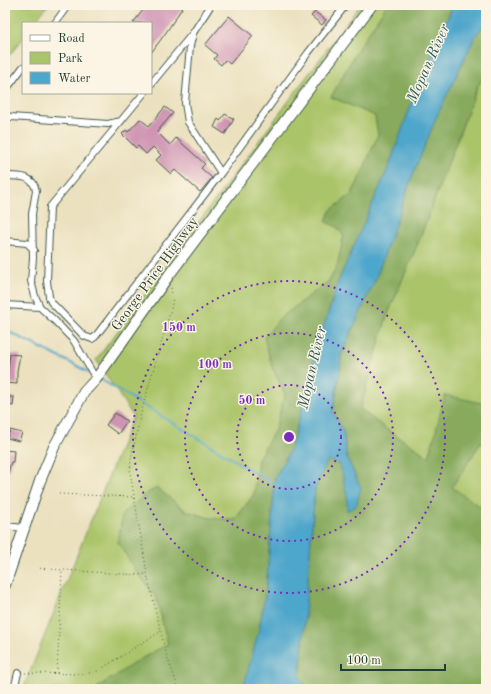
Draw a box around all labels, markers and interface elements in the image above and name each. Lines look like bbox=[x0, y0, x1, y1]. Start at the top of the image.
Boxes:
legend bbox=[22, 22, 152, 94]
water label: Mopan River bbox=[405, 22, 453, 107]
text: Road bbox=[58, 33, 85, 45]
text: Park bbox=[58, 53, 83, 65]
text: Water bbox=[58, 73, 91, 85]
street label: George Price Highway bbox=[109, 214, 201, 334]
text: 150 m bbox=[162, 321, 196, 334]
water label: Mopan River bbox=[296, 324, 330, 412]
text: 100 m bbox=[198, 359, 232, 371]
text: 50 m bbox=[239, 394, 266, 407]
centre of rings bbox=[282, 430, 296, 444]
scale bar bbox=[341, 646, 445, 672]
text: 100 m bbox=[347, 655, 381, 667]

